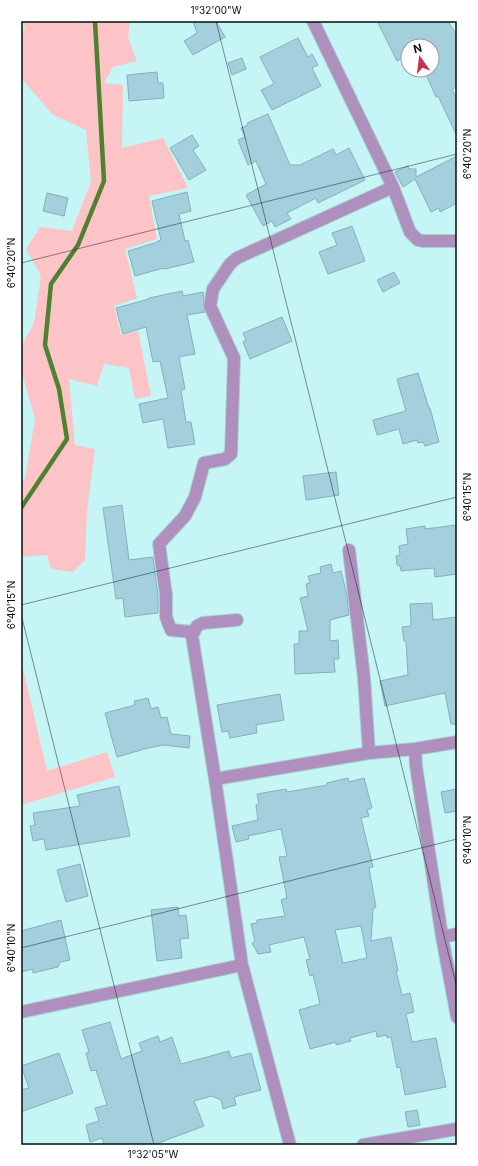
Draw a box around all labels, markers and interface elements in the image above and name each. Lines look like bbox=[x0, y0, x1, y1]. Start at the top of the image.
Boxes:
text: 1°32'00"W bbox=[190, 4, 242, 16]
north arrow bbox=[400, 38, 440, 78]
text: N bbox=[412, 40, 423, 56]
text: 6°40'20"N bbox=[461, 129, 473, 179]
text: 6°40'20"N bbox=[5, 238, 17, 288]
text: 6°40'15"N bbox=[461, 473, 473, 521]
text: 6°40'15"N bbox=[5, 581, 17, 629]
text: 6°40'10"N bbox=[461, 816, 473, 864]
text: 6°40'10"N bbox=[5, 924, 17, 972]
text: 1°32'05"W bbox=[128, 1148, 179, 1160]

